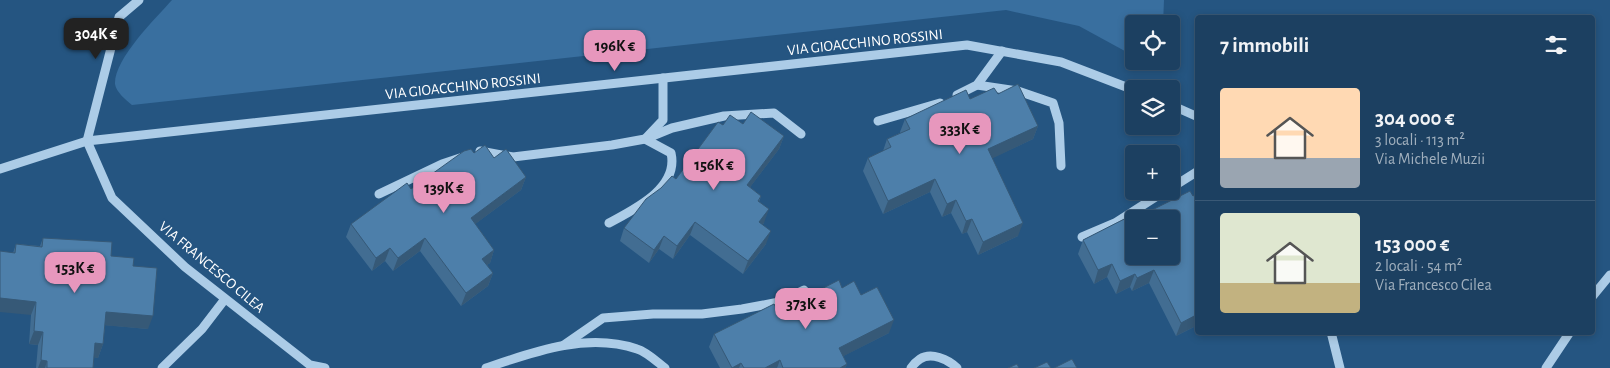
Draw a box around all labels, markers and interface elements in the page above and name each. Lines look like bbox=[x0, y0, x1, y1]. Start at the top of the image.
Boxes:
map controls bbox=[1125, 15, 1180, 265]
button: locate bbox=[1125, 15, 1180, 70]
pin: 304K € bbox=[55, 18, 137, 60]
text: 304K € bbox=[75, 26, 117, 42]
street label: VIA GIOACCHINO ROSSINI bbox=[787, 27, 943, 58]
pin: 196K € bbox=[574, 30, 656, 72]
icon: filters bbox=[1542, 31, 1570, 59]
text: 7 immobili bbox=[1220, 35, 1309, 56]
text: 196K € bbox=[595, 38, 635, 54]
street label: VIA GIOACCHINO ROSSINI bbox=[385, 71, 541, 102]
button: layers bbox=[1125, 80, 1180, 135]
icon: home bbox=[1260, 108, 1320, 168]
text: 304 000 € bbox=[1375, 108, 1455, 129]
pin: 333K € bbox=[919, 112, 1001, 155]
text: 333K € bbox=[940, 121, 980, 137]
text: 3 locali · 113 m² bbox=[1375, 132, 1465, 148]
button: + bbox=[1125, 145, 1180, 200]
pin: 156K € bbox=[673, 148, 755, 191]
text: Via Michele Muzii bbox=[1375, 151, 1485, 167]
text: 156K € bbox=[694, 157, 734, 173]
pin: 139K € bbox=[403, 172, 485, 214]
text: 139K € bbox=[424, 180, 464, 196]
button: − bbox=[1125, 210, 1180, 265]
street label: VIA FRANCESCO CILEA bbox=[156, 219, 268, 316]
icon: home bbox=[1260, 233, 1320, 293]
text: 153 000 € bbox=[1375, 234, 1450, 255]
pin: 153K € bbox=[34, 252, 116, 294]
text: 2 locali · 54 m² bbox=[1375, 258, 1462, 274]
text: 153K € bbox=[56, 260, 94, 276]
text: Via Francesco Cilea bbox=[1375, 277, 1492, 293]
pin: 373K € bbox=[765, 288, 847, 330]
text: 373K € bbox=[786, 296, 826, 312]

